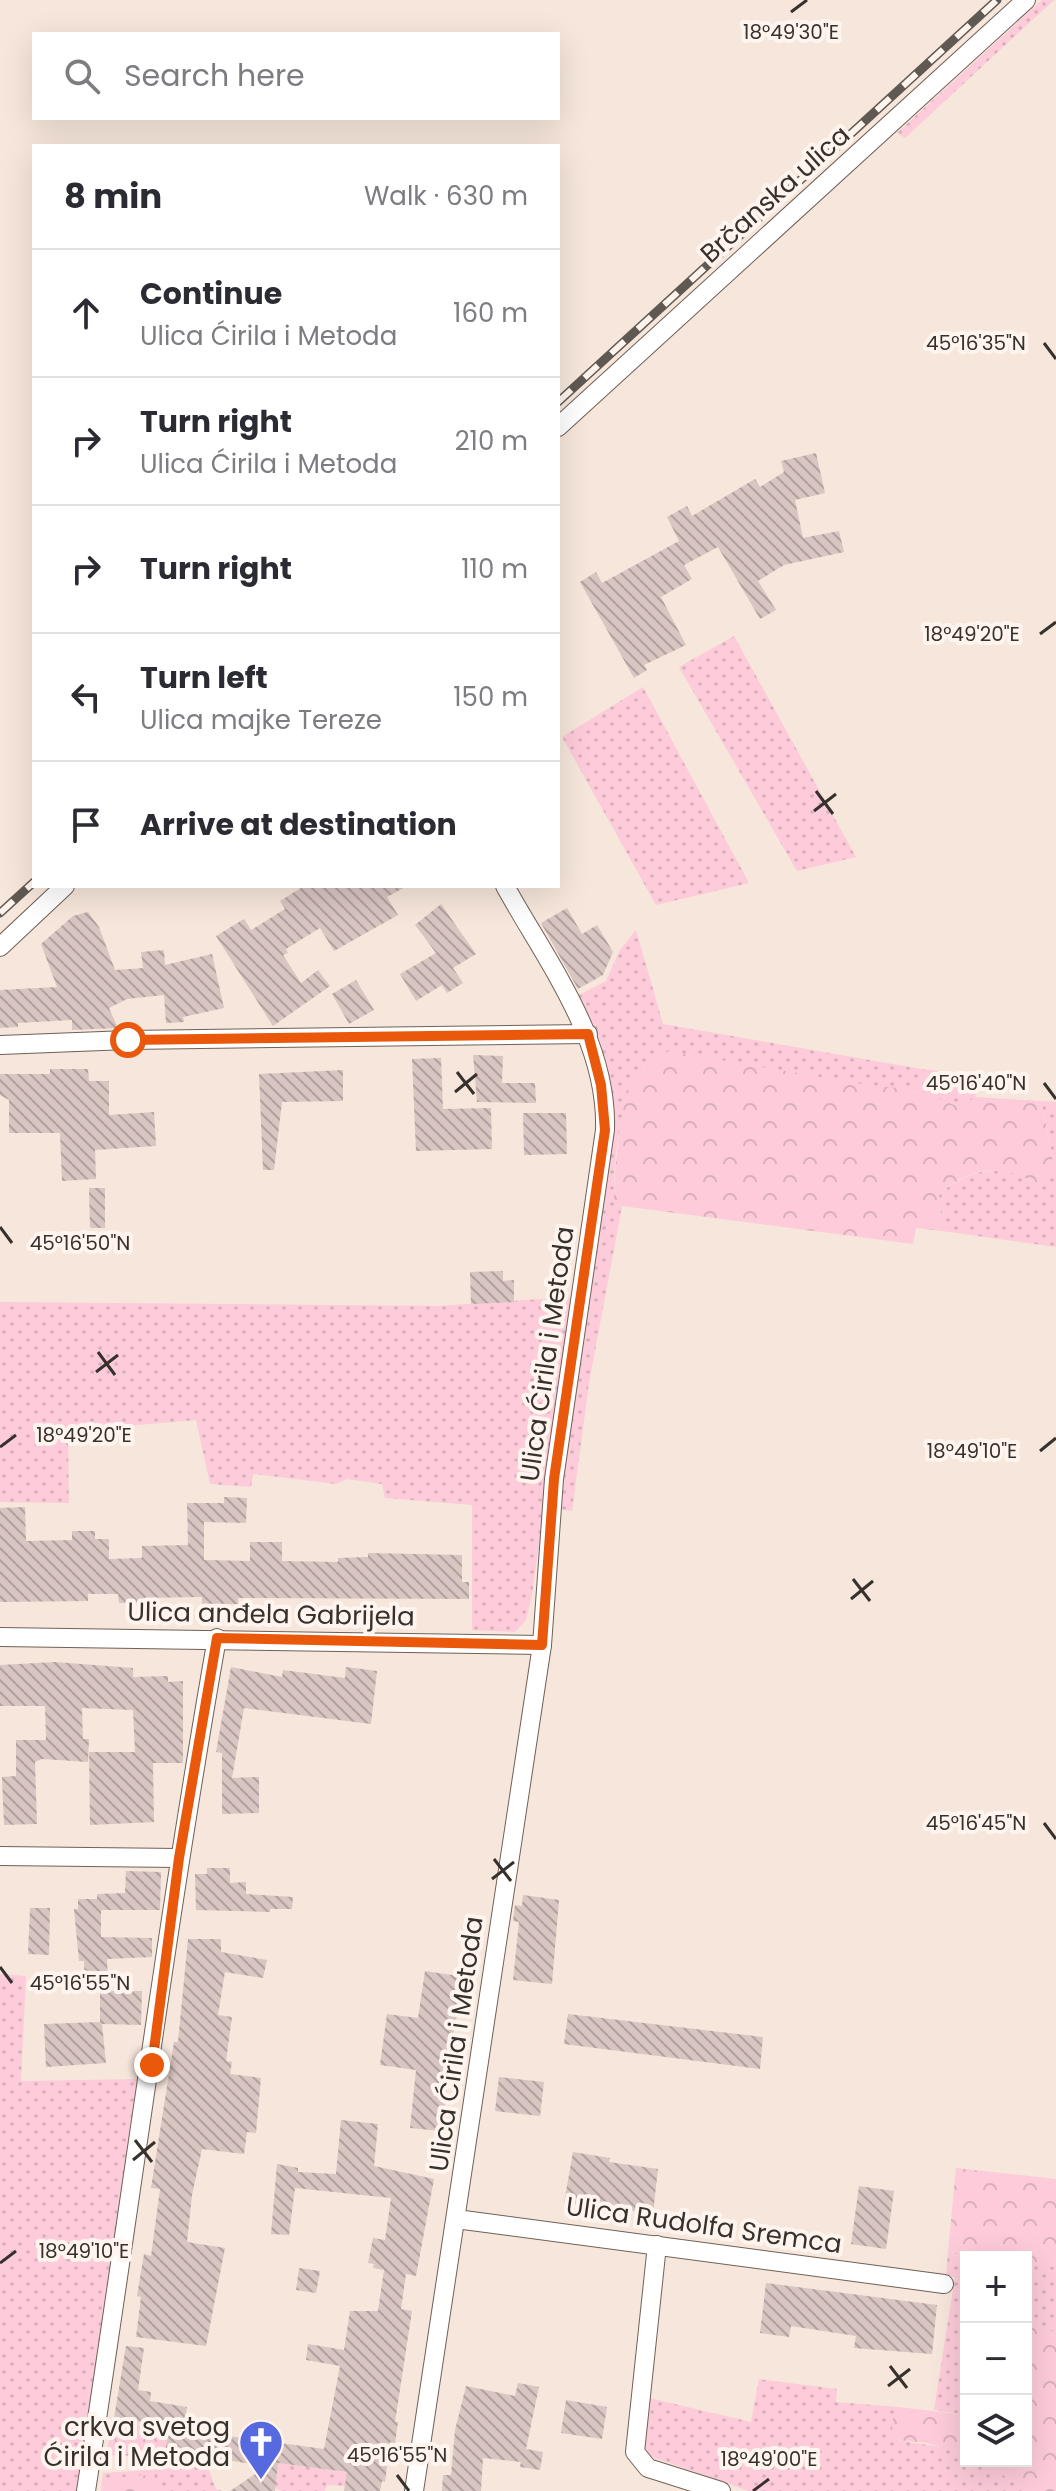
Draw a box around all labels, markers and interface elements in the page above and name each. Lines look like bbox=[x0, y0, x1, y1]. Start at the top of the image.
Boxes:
text: 18°49'30"E bbox=[743, 18, 839, 46]
search box bbox=[32, 32, 560, 120]
icon: search bbox=[60, 54, 104, 98]
text: Search here bbox=[124, 54, 305, 97]
street label: Brčanska ulica bbox=[692, 117, 858, 271]
text: 8 min bbox=[64, 172, 162, 220]
text: Walk · 630 m bbox=[364, 178, 528, 214]
text: Continue bbox=[140, 272, 282, 315]
icon: ahead bbox=[64, 291, 108, 335]
text: 160 m bbox=[453, 295, 528, 331]
text: Ulica Ćirila i Metoda bbox=[140, 318, 397, 354]
text: 45°16'35"N bbox=[926, 329, 1026, 357]
text: Turn right bbox=[140, 400, 292, 443]
icon: right bbox=[64, 419, 108, 463]
text: 210 m bbox=[455, 423, 528, 459]
text: Ulica Ćirila i Metoda bbox=[140, 446, 397, 482]
icon: right bbox=[64, 547, 108, 591]
text: Turn right bbox=[140, 547, 292, 590]
text: 110 m bbox=[461, 551, 528, 587]
text: 18°49'20"E bbox=[924, 620, 1020, 648]
text: Turn left bbox=[140, 656, 268, 699]
icon: left bbox=[64, 675, 108, 719]
text: 150 m bbox=[453, 679, 528, 715]
text: Ulica majke Tereze bbox=[140, 702, 382, 738]
icon: arrive bbox=[64, 803, 108, 847]
text: Arrive at destination bbox=[140, 803, 457, 846]
route start bbox=[110, 1022, 146, 1058]
text: 45°16'40"N bbox=[926, 1069, 1026, 1097]
street label: Ulica Ćirila i Metoda bbox=[511, 1224, 583, 1484]
text: 45°16'50"N bbox=[30, 1229, 130, 1257]
text: 18°49'20"E bbox=[36, 1421, 132, 1449]
text: 18°49'10"E bbox=[927, 1437, 1017, 1465]
street label: Ulica anđela Gabrijela bbox=[127, 1593, 415, 1635]
text: 45°16'45"N bbox=[926, 1809, 1026, 1837]
street label: Ulica Ćirila i Metoda bbox=[420, 1914, 492, 2174]
text: 45°16'55"N bbox=[30, 1969, 130, 1997]
route end bbox=[134, 2047, 170, 2083]
street label: Ulica Rudolfa Sremca bbox=[564, 2188, 844, 2262]
text: 18°49'10"E bbox=[39, 2237, 129, 2265]
map controls bbox=[960, 2251, 1032, 2467]
button: + bbox=[960, 2251, 1032, 2323]
button: − bbox=[960, 2323, 1032, 2395]
button: layers bbox=[960, 2395, 1032, 2467]
place label: crkva svetog Ćirila i Metoda bbox=[43, 2409, 230, 2475]
church icon: crkva svetog Ćirila i Metoda bbox=[237, 2418, 285, 2481]
text: 45°16'55"N bbox=[347, 2441, 447, 2469]
text: 18°49'00"E bbox=[721, 2445, 817, 2473]

